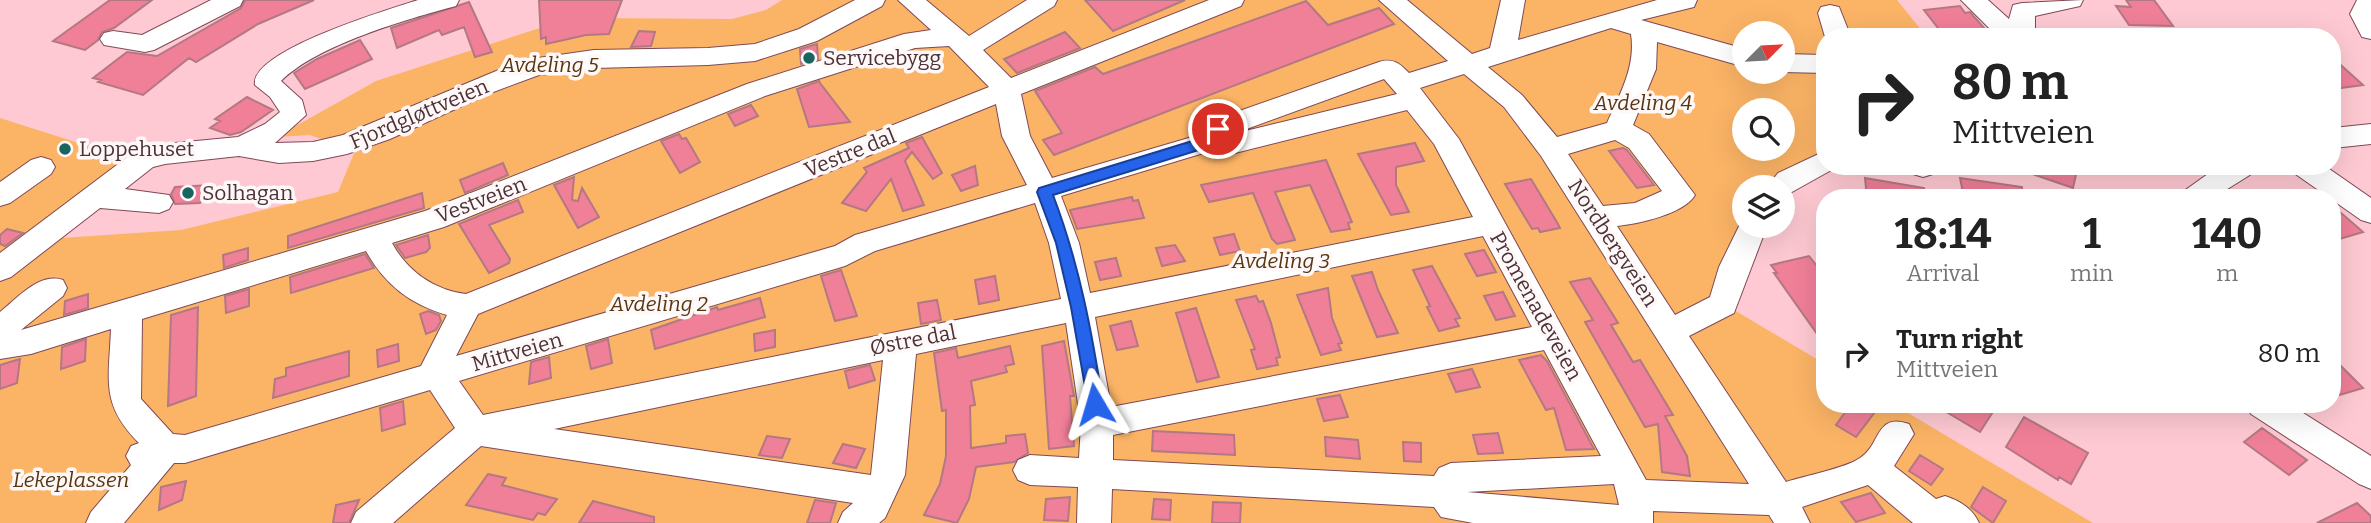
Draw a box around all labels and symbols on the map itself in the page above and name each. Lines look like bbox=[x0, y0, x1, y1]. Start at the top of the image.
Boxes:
north arrow bbox=[1732, 21, 1796, 84]
place label: Servicebygg bbox=[823, 45, 942, 71]
marker: Servicebygg bbox=[801, 50, 817, 66]
park label: Avdeling 5 bbox=[500, 52, 599, 78]
street label: Fjordgløttveien bbox=[346, 73, 492, 155]
park label: Avdeling 4 bbox=[1593, 90, 1692, 116]
pin bbox=[1188, 99, 1248, 159]
street label: Vestre dal bbox=[800, 123, 900, 183]
place label: Loppehuset bbox=[79, 136, 195, 162]
marker: Loppehuset bbox=[57, 141, 73, 157]
street label: Vestveien bbox=[432, 171, 530, 229]
street label: Nordbergveien bbox=[1562, 174, 1664, 312]
place label: Solhagan bbox=[202, 180, 293, 206]
marker: Solhagan bbox=[180, 185, 196, 201]
street label: Promenadeveien bbox=[1484, 227, 1588, 385]
park label: Avdeling 3 bbox=[1231, 248, 1330, 274]
park label: Avdeling 2 bbox=[609, 291, 708, 317]
street label: Østre dal bbox=[868, 319, 958, 361]
street label: Mittveien bbox=[469, 327, 565, 377]
position arrow bbox=[1058, 367, 1132, 441]
park label: Lekeplassen bbox=[13, 467, 129, 493]

